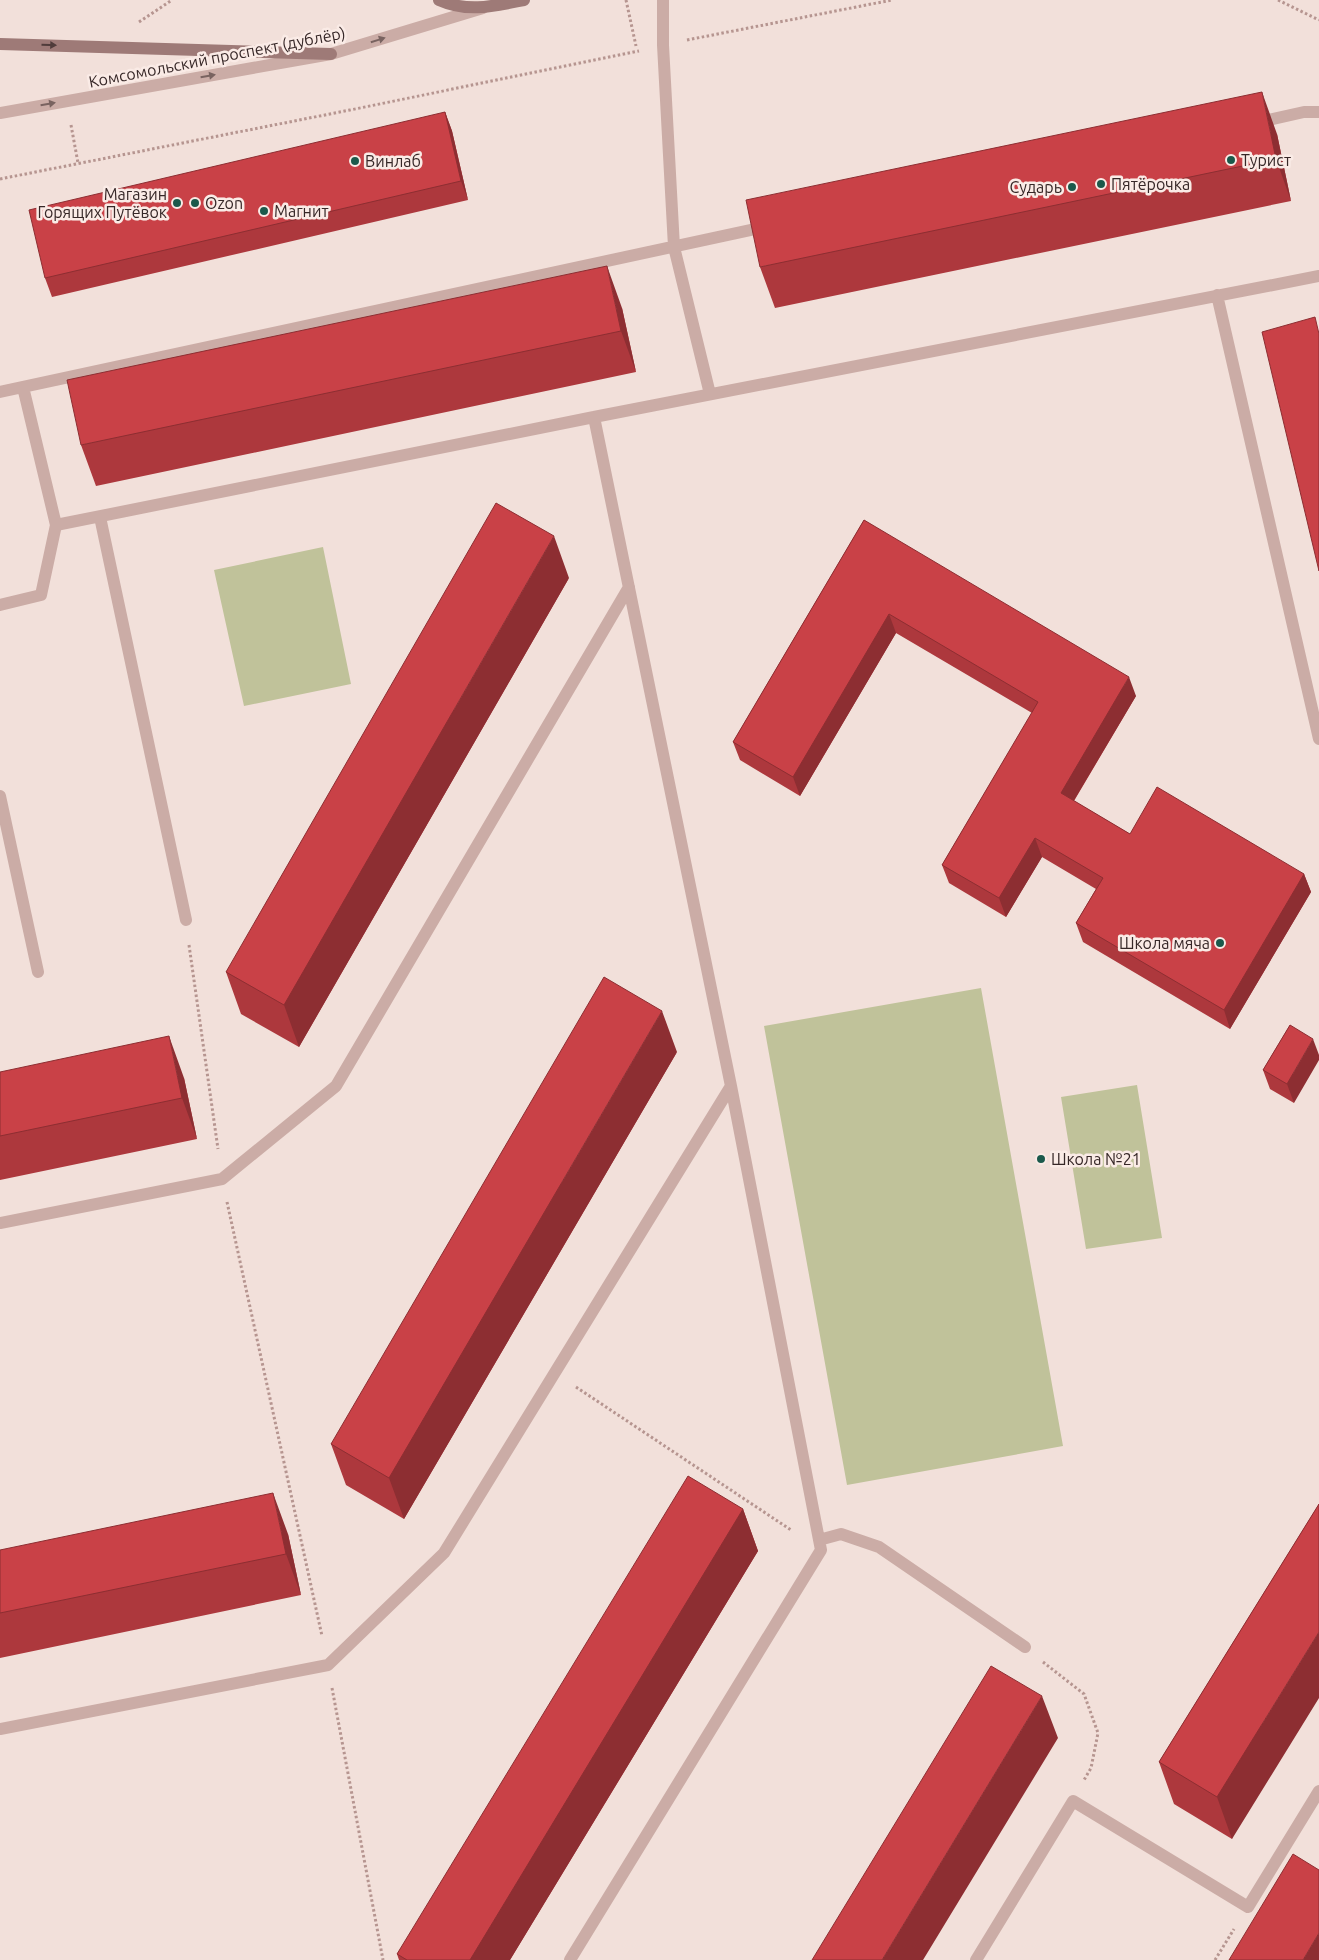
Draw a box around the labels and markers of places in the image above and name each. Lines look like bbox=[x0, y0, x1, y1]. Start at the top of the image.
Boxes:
place label: Турист bbox=[1241, 151, 1291, 169]
place label: Винлаб bbox=[365, 152, 421, 170]
marker: Турист bbox=[1225, 154, 1237, 166]
marker: Винлаб bbox=[349, 155, 361, 167]
place label: Пятёрочка bbox=[1111, 175, 1190, 193]
place label: Сударь bbox=[1009, 178, 1062, 196]
marker: Пятёрочка bbox=[1095, 178, 1107, 190]
marker: Сударь bbox=[1066, 181, 1078, 193]
place label: Магазин Горящих Путёвок bbox=[38, 185, 167, 221]
place label: Ozon bbox=[205, 194, 243, 212]
marker: Магазин Горящих Путёвок bbox=[171, 197, 183, 209]
marker: Ozon bbox=[189, 197, 201, 209]
place label: Магнит bbox=[274, 202, 329, 220]
marker: Магнит bbox=[258, 205, 270, 217]
place label: Школа мяча bbox=[1119, 934, 1210, 952]
marker: Школа мяча bbox=[1214, 937, 1226, 949]
place label: Школа №21 bbox=[1051, 1150, 1141, 1168]
marker: Школа №21 bbox=[1035, 1153, 1047, 1165]

